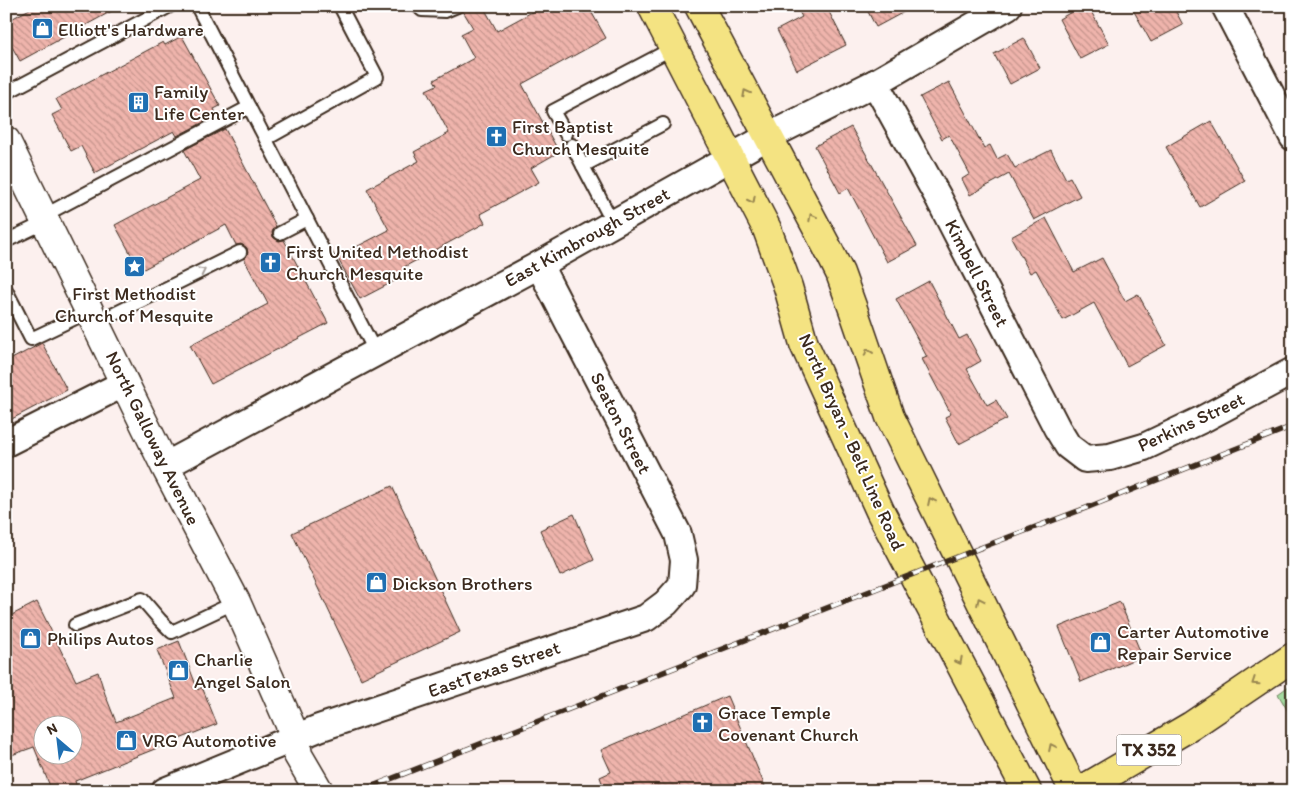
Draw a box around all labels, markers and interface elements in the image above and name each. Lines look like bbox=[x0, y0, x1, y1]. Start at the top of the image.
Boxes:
shop icon: Elliott's Hardware bbox=[30, 17, 54, 41]
place label: Elliott's Hardware bbox=[58, 18, 204, 41]
place label: Family Life Center bbox=[154, 80, 245, 125]
one-way arrow bbox=[742, 89, 752, 98]
building icon: Family Life Center bbox=[126, 90, 150, 114]
place label: First Baptist Church Mesquite bbox=[512, 115, 649, 160]
church icon: First Baptist Church Mesquite bbox=[484, 125, 508, 149]
street label: East Kimbrough Street bbox=[500, 182, 674, 292]
one-way arrow bbox=[746, 195, 756, 204]
one-way arrow bbox=[808, 213, 818, 222]
street label: Kimbell Street bbox=[940, 215, 1014, 331]
place label: First United Methodist Church Mesquite bbox=[286, 240, 468, 285]
church icon: First United Methodist Church Mesquite bbox=[258, 250, 282, 274]
place icon: First Methodist Church of Mesquite bbox=[122, 255, 146, 279]
one-way arrow bbox=[197, 267, 206, 277]
place label: First Methodist Church of Mesquite bbox=[55, 282, 213, 327]
street label: North Bryan - Belt Line Road bbox=[794, 330, 911, 555]
street label: North Galloway Avenue bbox=[101, 347, 205, 529]
one-way arrow bbox=[863, 348, 873, 356]
street label: Seaton Street bbox=[586, 368, 656, 478]
street label: Perkins Street bbox=[1134, 387, 1248, 457]
one-way arrow bbox=[927, 497, 937, 506]
shop icon: Dickson Brothers bbox=[364, 571, 388, 595]
place label: Dickson Brothers bbox=[392, 572, 533, 595]
one-way arrow bbox=[976, 597, 986, 606]
place label: Carter Automotive Repair Service bbox=[1117, 620, 1269, 665]
shop icon: Philips Autos bbox=[19, 626, 43, 650]
place label: Philips Autos bbox=[47, 627, 154, 650]
shop icon: Carter Automotive Repair Service bbox=[1089, 630, 1113, 654]
street label: EastTexas Street bbox=[425, 636, 563, 702]
place label: Charlie Angel Salon bbox=[194, 648, 290, 693]
one-way arrow bbox=[953, 656, 963, 665]
shop icon: Charlie Angel Salon bbox=[166, 658, 190, 682]
one-way arrow bbox=[1251, 676, 1260, 686]
place label: Grace Temple Covenant Church bbox=[718, 701, 859, 746]
church icon: Grace Temple Covenant Church bbox=[690, 711, 714, 735]
north arrow bbox=[32, 714, 82, 764]
text: N bbox=[44, 719, 60, 739]
shop icon: VRG Automotive bbox=[114, 728, 138, 752]
place label: VRG Automotive bbox=[142, 729, 276, 752]
road number: TX 352 bbox=[1116, 734, 1182, 766]
one-way arrow bbox=[1048, 743, 1058, 752]

